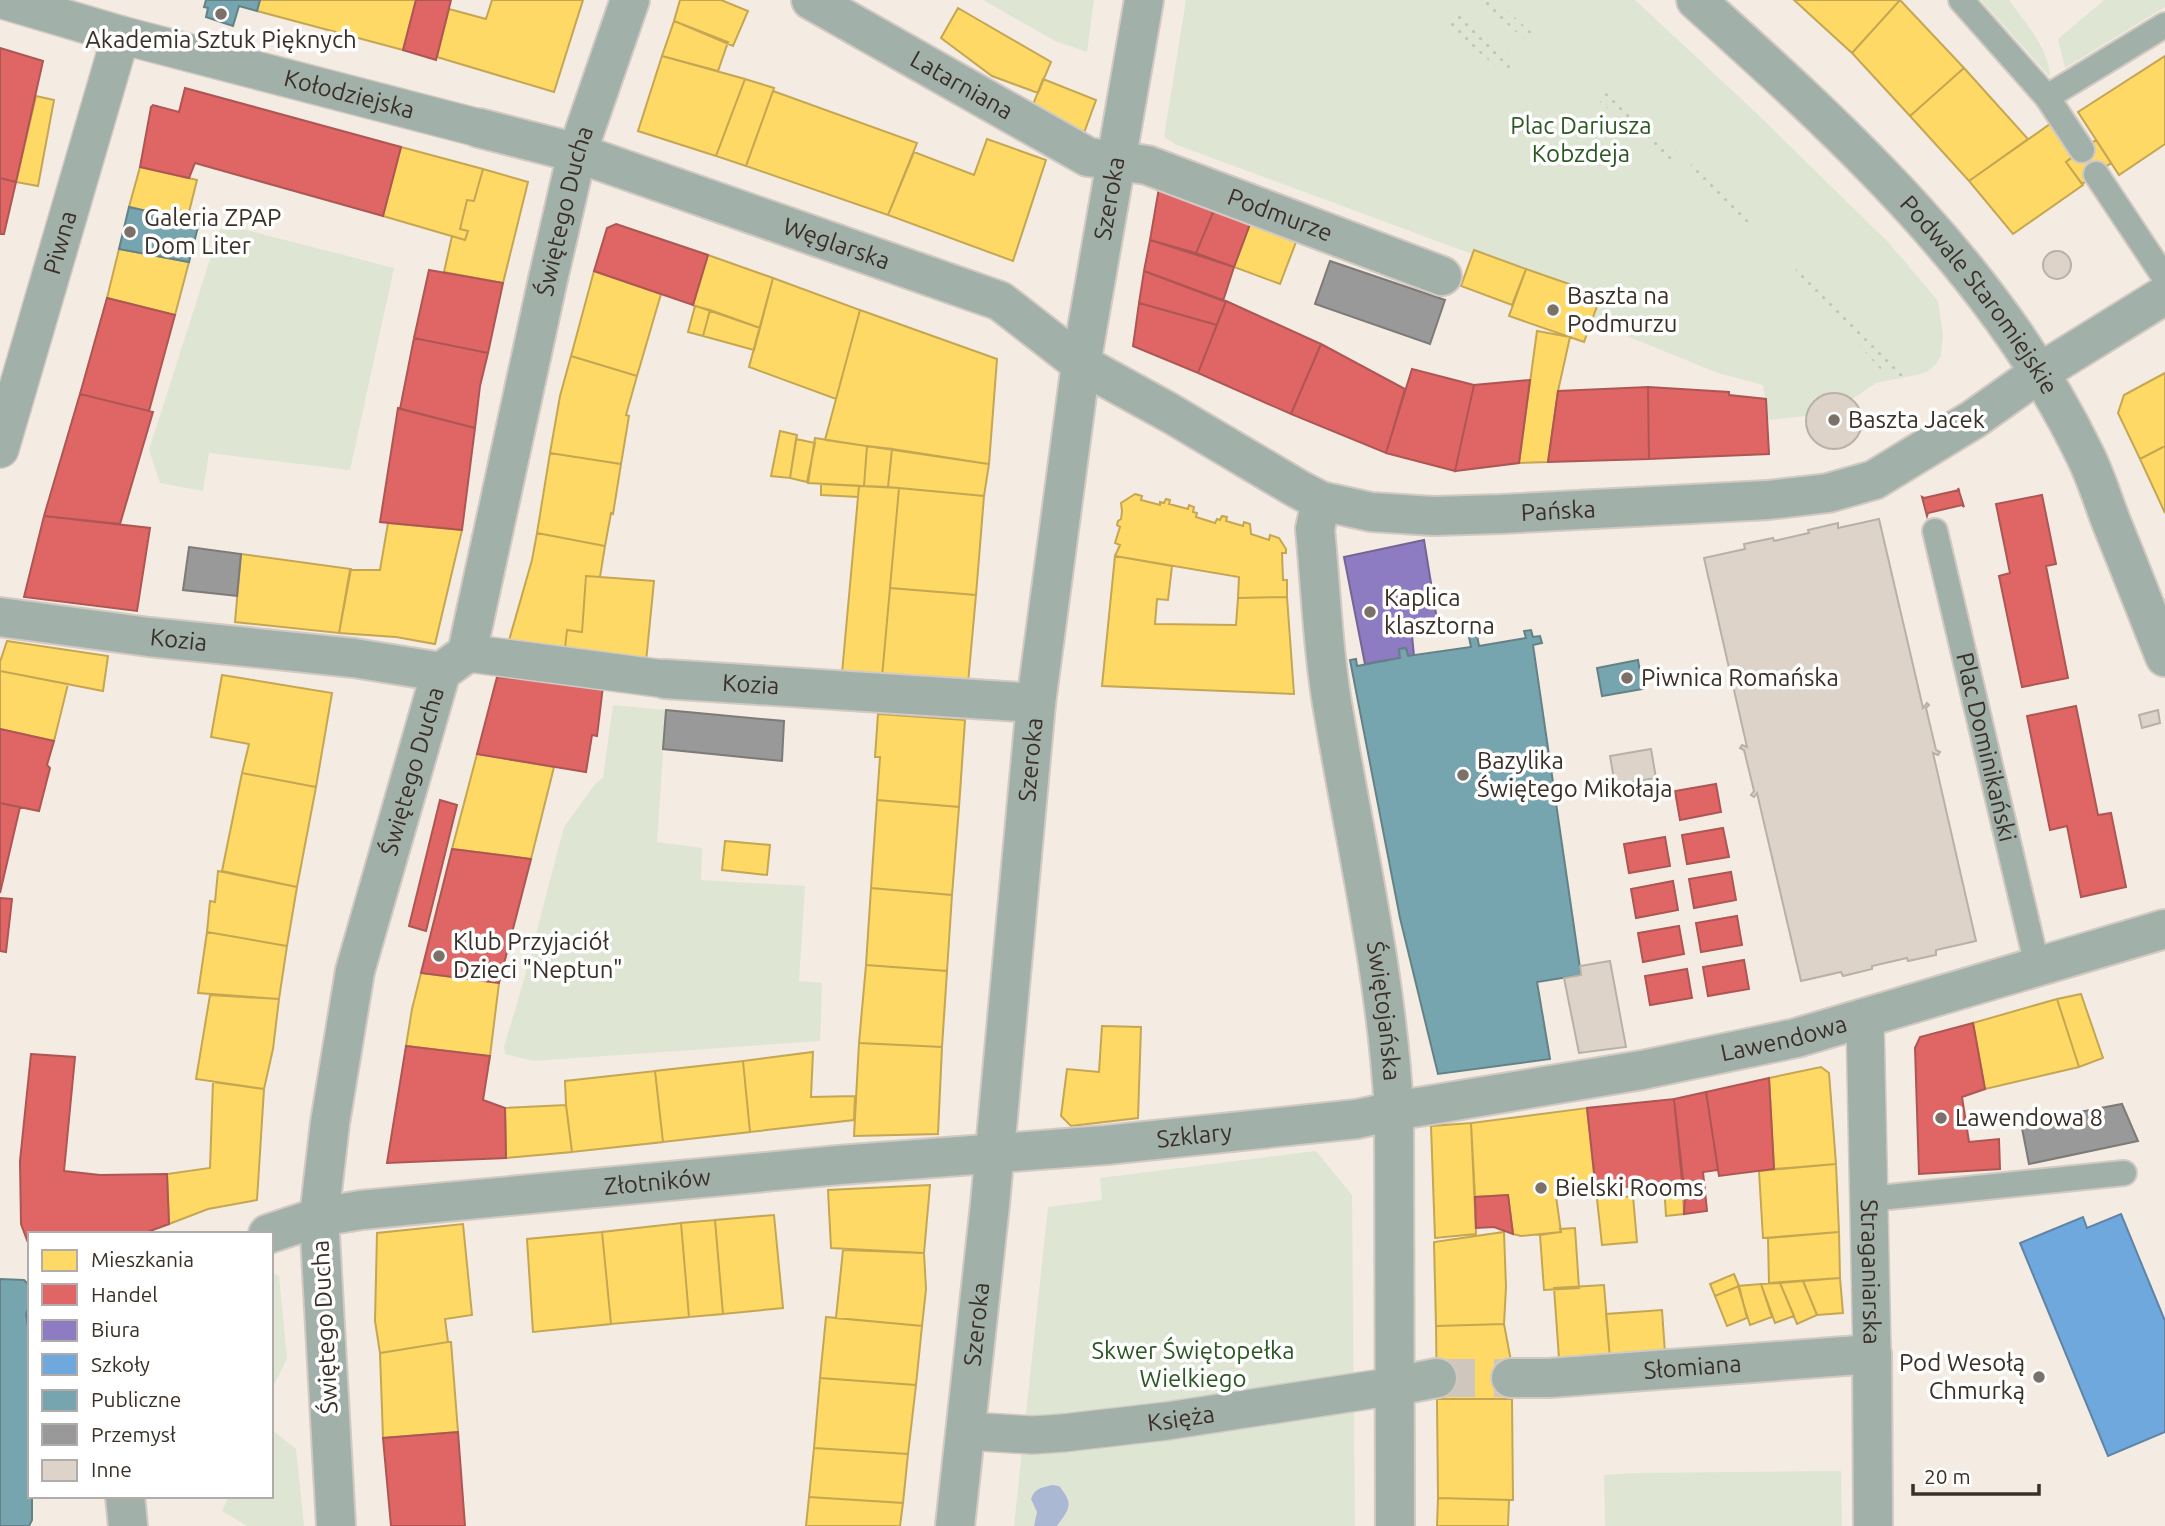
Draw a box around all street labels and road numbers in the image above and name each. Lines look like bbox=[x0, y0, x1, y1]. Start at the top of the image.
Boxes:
street label: Latarniana bbox=[906, 45, 1018, 125]
street label: Kołodziejska bbox=[281, 64, 418, 124]
street label: Świętego Ducha bbox=[530, 122, 598, 299]
street label: Szeroka bbox=[1089, 155, 1130, 242]
street label: Podmurze bbox=[1224, 183, 1336, 247]
street label: Podwale Staromiejskie bbox=[1895, 190, 2063, 399]
street label: Piwna bbox=[38, 208, 82, 277]
street label: Węglarska bbox=[779, 212, 894, 274]
street label: Pańska bbox=[1520, 495, 1596, 526]
street label: Kozia bbox=[149, 623, 208, 656]
street label: Plac Dominikański bbox=[1951, 650, 2022, 844]
street label: Kozia bbox=[721, 669, 780, 699]
street label: Świętego Ducha bbox=[374, 684, 449, 859]
street label: Szeroka bbox=[1013, 717, 1048, 803]
street label: Świętojańska bbox=[1362, 939, 1406, 1082]
street label: Lawendowa bbox=[1718, 1010, 1850, 1066]
street label: Szklary bbox=[1155, 1118, 1234, 1153]
street label: Złotników bbox=[603, 1163, 712, 1200]
street label: Straganiarska bbox=[1856, 1199, 1886, 1345]
street label: Świętego Ducha bbox=[305, 1239, 343, 1415]
street label: Szeroka bbox=[958, 1281, 994, 1367]
street label: Słomiana bbox=[1643, 1350, 1742, 1384]
street label: Księża bbox=[1146, 1400, 1216, 1436]

